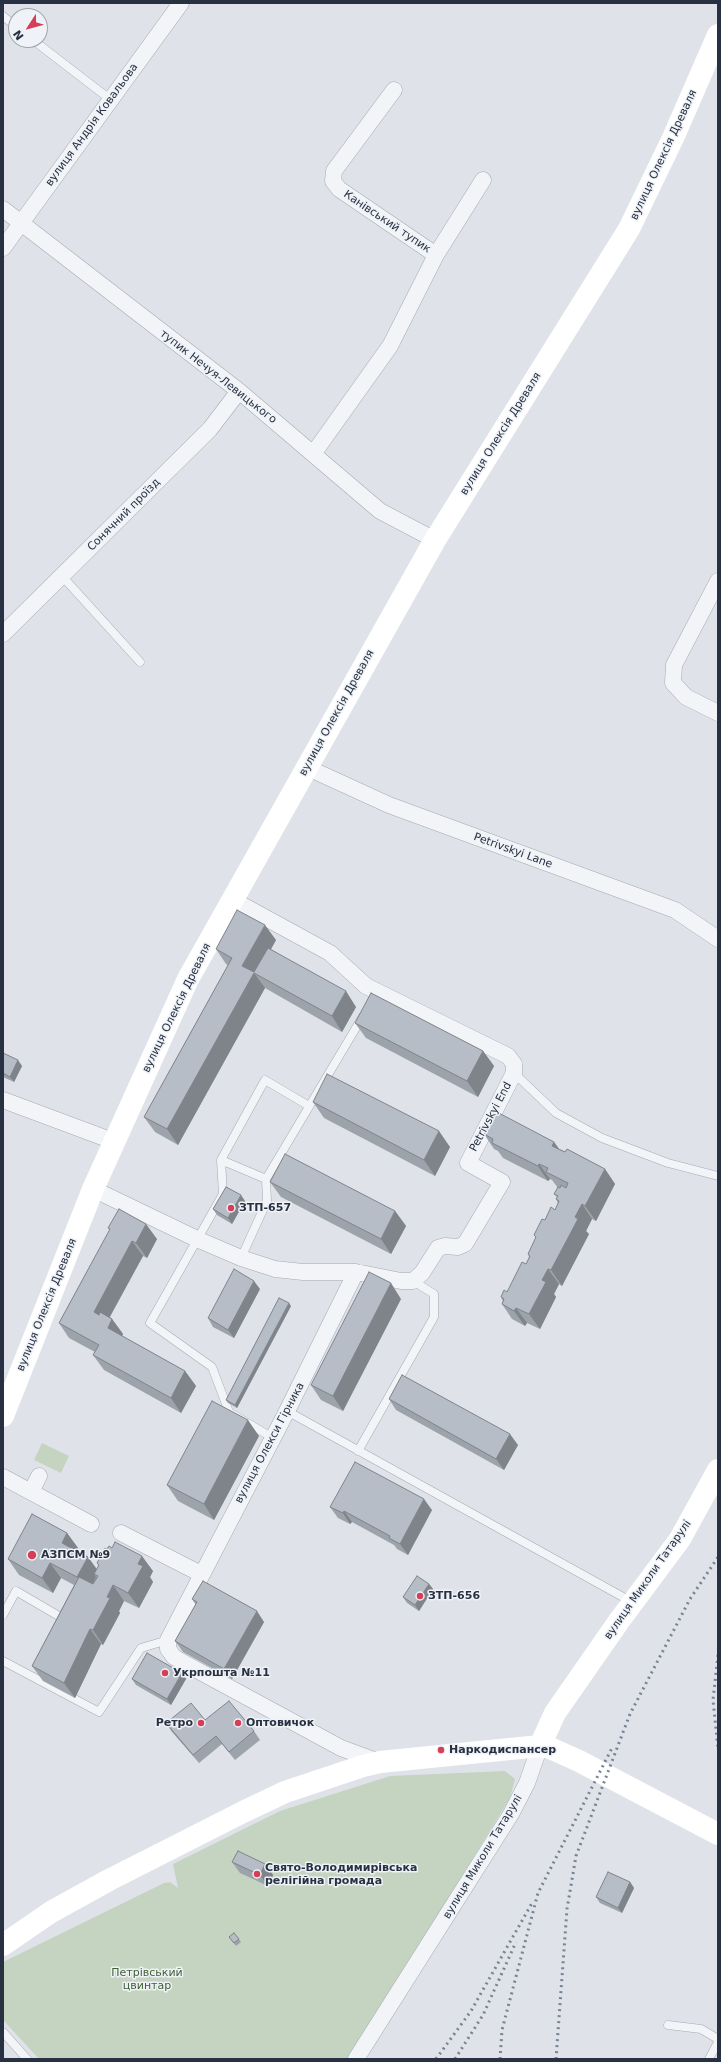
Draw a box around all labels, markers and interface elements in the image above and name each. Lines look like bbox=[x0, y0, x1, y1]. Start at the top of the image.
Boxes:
north arrow bbox=[8, 8, 48, 48]
text: N bbox=[11, 27, 27, 42]
street label: вулиця Андрія Ковальова bbox=[43, 61, 141, 189]
street label: вулиця Олексія Древаля bbox=[628, 88, 700, 222]
street label: Канівський тупик bbox=[341, 188, 433, 256]
street label: тупик Нечуя-Левицького bbox=[157, 327, 279, 427]
street label: вулиця Олексія Древаля bbox=[458, 370, 544, 498]
street label: Сонячний проїзд bbox=[85, 476, 163, 554]
street label: вулиця Олексія Древаля bbox=[297, 648, 377, 778]
street label: Petrivskyi Lane bbox=[472, 831, 554, 871]
street label: вулиця Олексія Древаля bbox=[140, 941, 214, 1075]
street label: Petrivskyi End bbox=[467, 1080, 515, 1154]
place label: ЗТП-657 bbox=[239, 1201, 291, 1215]
marker: ЗТП-657 bbox=[226, 1203, 236, 1213]
street label: вулиця Олексія Древаля bbox=[14, 1237, 80, 1373]
street label: вулиця Олекси Гірника bbox=[232, 1380, 308, 1506]
street label: вулиця Миколи Татарулі bbox=[602, 1518, 694, 1642]
place label: АЗПСМ №9 bbox=[41, 1548, 110, 1562]
marker: АЗПСМ №9 bbox=[26, 1549, 38, 1561]
place label: ЗТП-656 bbox=[428, 1589, 480, 1603]
marker: ЗТП-656 bbox=[415, 1591, 425, 1601]
place label: Укрпошта №11 bbox=[173, 1666, 270, 1680]
marker: Укрпошта №11 bbox=[160, 1668, 170, 1678]
place label: Ретро bbox=[156, 1716, 193, 1730]
place label: Оптовичок bbox=[246, 1716, 314, 1730]
marker: Ретро bbox=[196, 1718, 206, 1728]
marker: Оптовичок bbox=[233, 1718, 243, 1728]
place label: Наркодиспансер bbox=[449, 1743, 556, 1757]
marker: Наркодиспансер bbox=[436, 1745, 446, 1755]
street label: вулиця Миколи Татарулі bbox=[441, 1792, 525, 1922]
place label: Свято-Володимирівська релігійна громада bbox=[265, 1861, 417, 1887]
marker: Свято-Володимирівська релігійна громада bbox=[252, 1869, 262, 1879]
park label: Петрівський цвинтар bbox=[111, 1966, 183, 1992]

